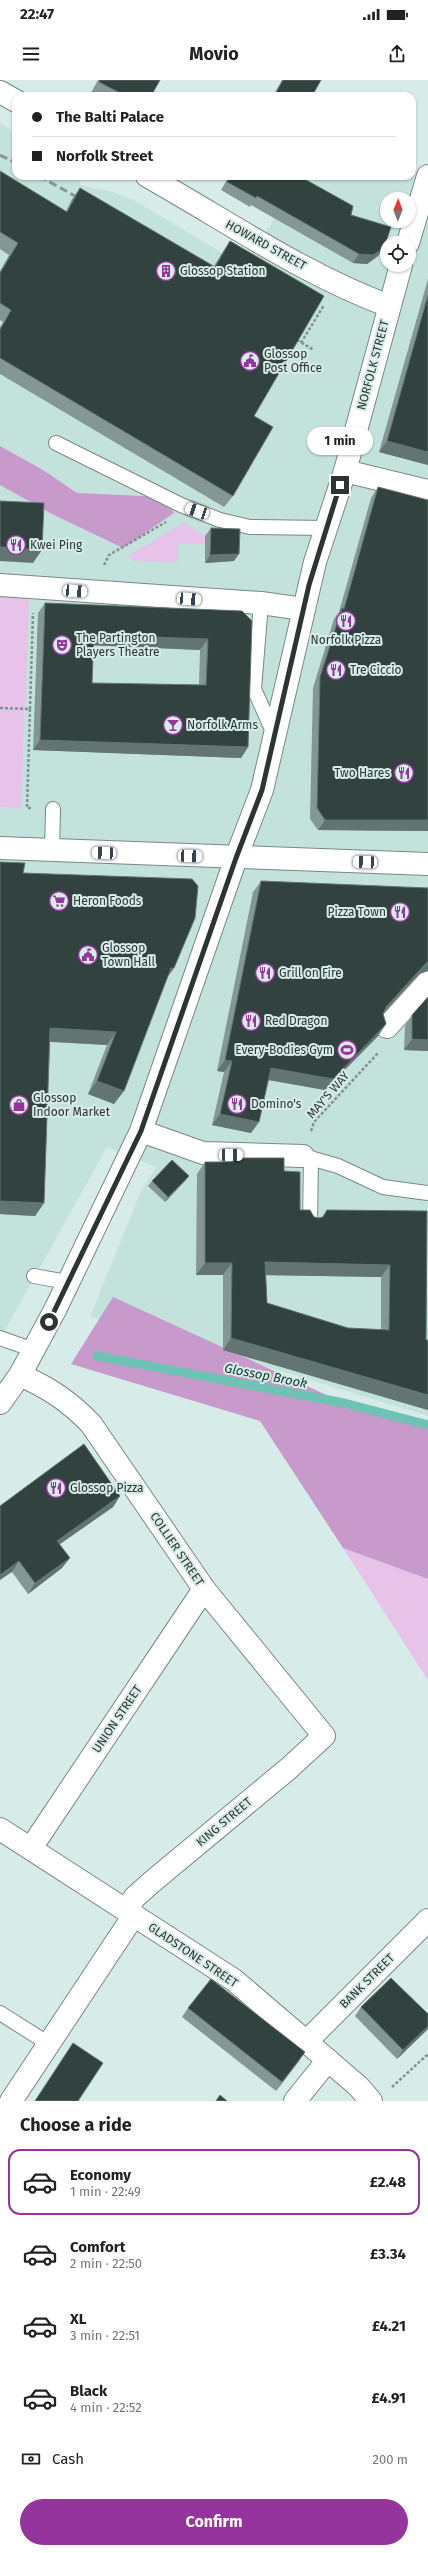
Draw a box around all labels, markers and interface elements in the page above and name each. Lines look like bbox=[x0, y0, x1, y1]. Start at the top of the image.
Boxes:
text: 22:47 bbox=[20, 5, 54, 23]
icon: menu bbox=[20, 43, 42, 65]
text: Movio bbox=[189, 43, 239, 65]
icon: share bbox=[386, 43, 408, 65]
text: The Balti Palace bbox=[56, 108, 164, 126]
text: Norfolk Street bbox=[56, 147, 153, 165]
north arrow bbox=[380, 192, 416, 228]
map controls bbox=[380, 192, 416, 272]
street label: HOWARD STREET bbox=[223, 217, 310, 273]
button: locate bbox=[380, 236, 416, 272]
building icon: Glossop Station bbox=[155, 260, 177, 282]
place label: Glossop Station bbox=[180, 264, 266, 278]
street label: NORFOLK STREET bbox=[354, 318, 392, 412]
place label: Glossop Post Office bbox=[264, 347, 322, 375]
public building icon: Glossop Post Office bbox=[239, 350, 261, 372]
callout: 1 min bbox=[307, 427, 373, 455]
text: 1 min bbox=[324, 433, 356, 448]
route end bbox=[331, 476, 349, 494]
car bbox=[184, 501, 210, 521]
restaurant icon: Kwei Ping bbox=[5, 534, 27, 556]
place label: Kwei Ping bbox=[30, 538, 83, 552]
car bbox=[63, 584, 87, 598]
car bbox=[177, 592, 201, 606]
restaurant icon: Norfolk Pizza bbox=[335, 610, 357, 632]
place label: The Partington Players Theatre bbox=[76, 631, 160, 659]
place label: Norfolk Pizza bbox=[311, 633, 381, 647]
theatre icon: The Partington Players Theatre bbox=[51, 634, 73, 656]
restaurant icon: Tre Ciccio bbox=[325, 659, 347, 681]
place label: Tre Ciccio bbox=[350, 663, 402, 677]
bar icon: Norfolk Arms bbox=[162, 714, 184, 736]
place label: Norfolk Arms bbox=[187, 718, 258, 732]
restaurant icon: Two Hares bbox=[393, 762, 415, 784]
place label: Two Hares bbox=[334, 766, 390, 780]
car bbox=[92, 847, 116, 859]
car bbox=[178, 850, 202, 862]
car bbox=[353, 856, 377, 868]
supermarket icon: Heron Foods bbox=[48, 890, 70, 912]
place label: Heron Foods bbox=[73, 894, 142, 908]
restaurant icon: Pizza Town bbox=[389, 901, 411, 923]
place label: Pizza Town bbox=[327, 905, 386, 919]
place label: Glossop Town Hall bbox=[102, 941, 155, 969]
public building icon: Glossop Town Hall bbox=[77, 944, 99, 966]
restaurant icon: Grill on Fire bbox=[254, 962, 276, 984]
place label: Grill on Fire bbox=[279, 966, 342, 980]
restaurant icon: Red Dragon bbox=[240, 1010, 262, 1032]
place label: Red Dragon bbox=[265, 1014, 327, 1028]
sports icon: Every-Bodies Gym bbox=[336, 1039, 358, 1061]
place label: Every-Bodies Gym bbox=[235, 1043, 333, 1057]
street label: MAY'S WAY bbox=[304, 1068, 352, 1121]
place label: Glossop Indoor Market bbox=[33, 1091, 111, 1119]
restaurant icon: Domino's bbox=[226, 1093, 248, 1115]
shop icon: Glossop Indoor Market bbox=[8, 1094, 30, 1116]
place label: Domino's bbox=[251, 1097, 302, 1111]
car bbox=[219, 1149, 243, 1161]
route start bbox=[40, 1313, 58, 1331]
water label: Glossop Brook bbox=[223, 1360, 309, 1391]
restaurant icon: Glossop Pizza bbox=[45, 1477, 67, 1499]
place label: Glossop Pizza bbox=[70, 1481, 144, 1495]
street label: COLLIER STREET bbox=[147, 1509, 207, 1589]
street label: UNION STREET bbox=[89, 1682, 145, 1755]
street label: KING STREET bbox=[193, 1794, 255, 1849]
street label: GLADSTONE STREET bbox=[146, 1920, 241, 1991]
street label: BANK STREET bbox=[337, 1950, 398, 2011]
text: Choose a ride bbox=[20, 2114, 132, 2136]
icon: car bbox=[22, 2164, 58, 2200]
text: Economy bbox=[70, 2166, 131, 2184]
text: £2.48 bbox=[370, 2173, 406, 2191]
text: 1 min · 22:49 bbox=[70, 2184, 141, 2199]
icon: car bbox=[22, 2236, 58, 2272]
text: Comfort bbox=[70, 2238, 126, 2256]
text: £3.34 bbox=[370, 2245, 406, 2263]
text: 2 min · 22:50 bbox=[70, 2256, 142, 2271]
icon: car bbox=[22, 2308, 58, 2344]
text: XL bbox=[70, 2310, 86, 2328]
text: £4.21 bbox=[372, 2317, 406, 2335]
text: 3 min · 22:51 bbox=[70, 2328, 140, 2343]
icon: car bbox=[22, 2380, 58, 2416]
text: Black bbox=[70, 2382, 107, 2400]
text: £4.91 bbox=[372, 2389, 406, 2407]
text: 4 min · 22:52 bbox=[70, 2400, 142, 2415]
icon: cash bbox=[20, 2448, 42, 2470]
text: Cash bbox=[52, 2450, 84, 2468]
text: 200 m bbox=[372, 2452, 408, 2467]
button: Confirm bbox=[20, 2499, 408, 2545]

